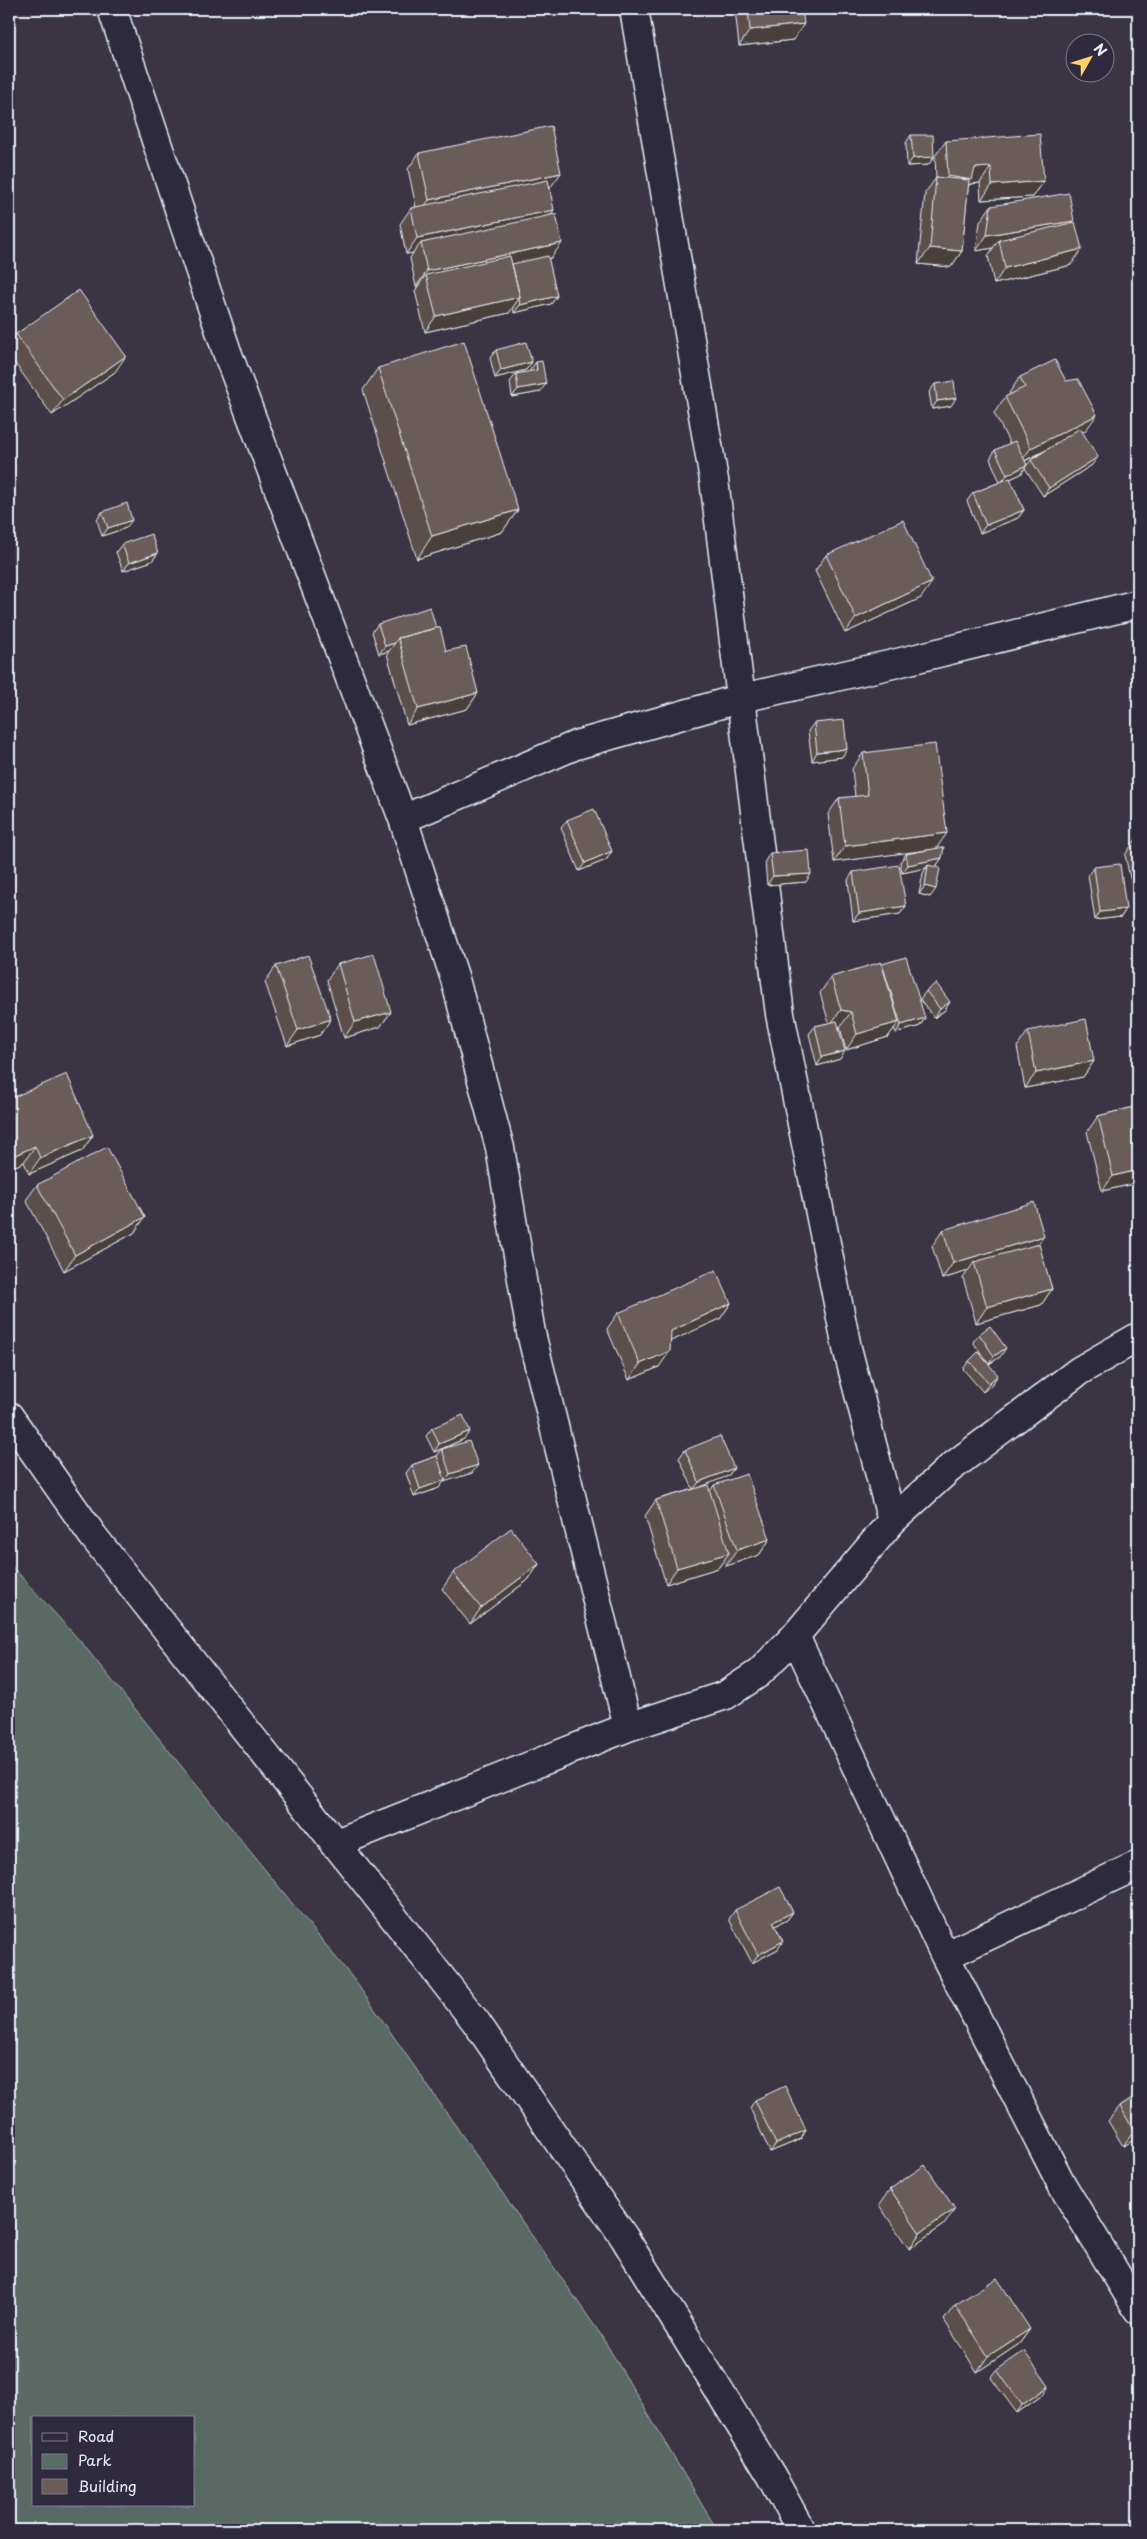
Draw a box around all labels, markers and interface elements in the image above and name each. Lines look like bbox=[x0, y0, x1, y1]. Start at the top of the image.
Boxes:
north arrow bbox=[1064, 32, 1114, 82]
text: N bbox=[1089, 39, 1112, 60]
legend bbox=[32, 2416, 195, 2506]
text: Road bbox=[78, 2424, 114, 2447]
text: Park bbox=[78, 2448, 112, 2471]
text: Building bbox=[78, 2474, 137, 2497]

